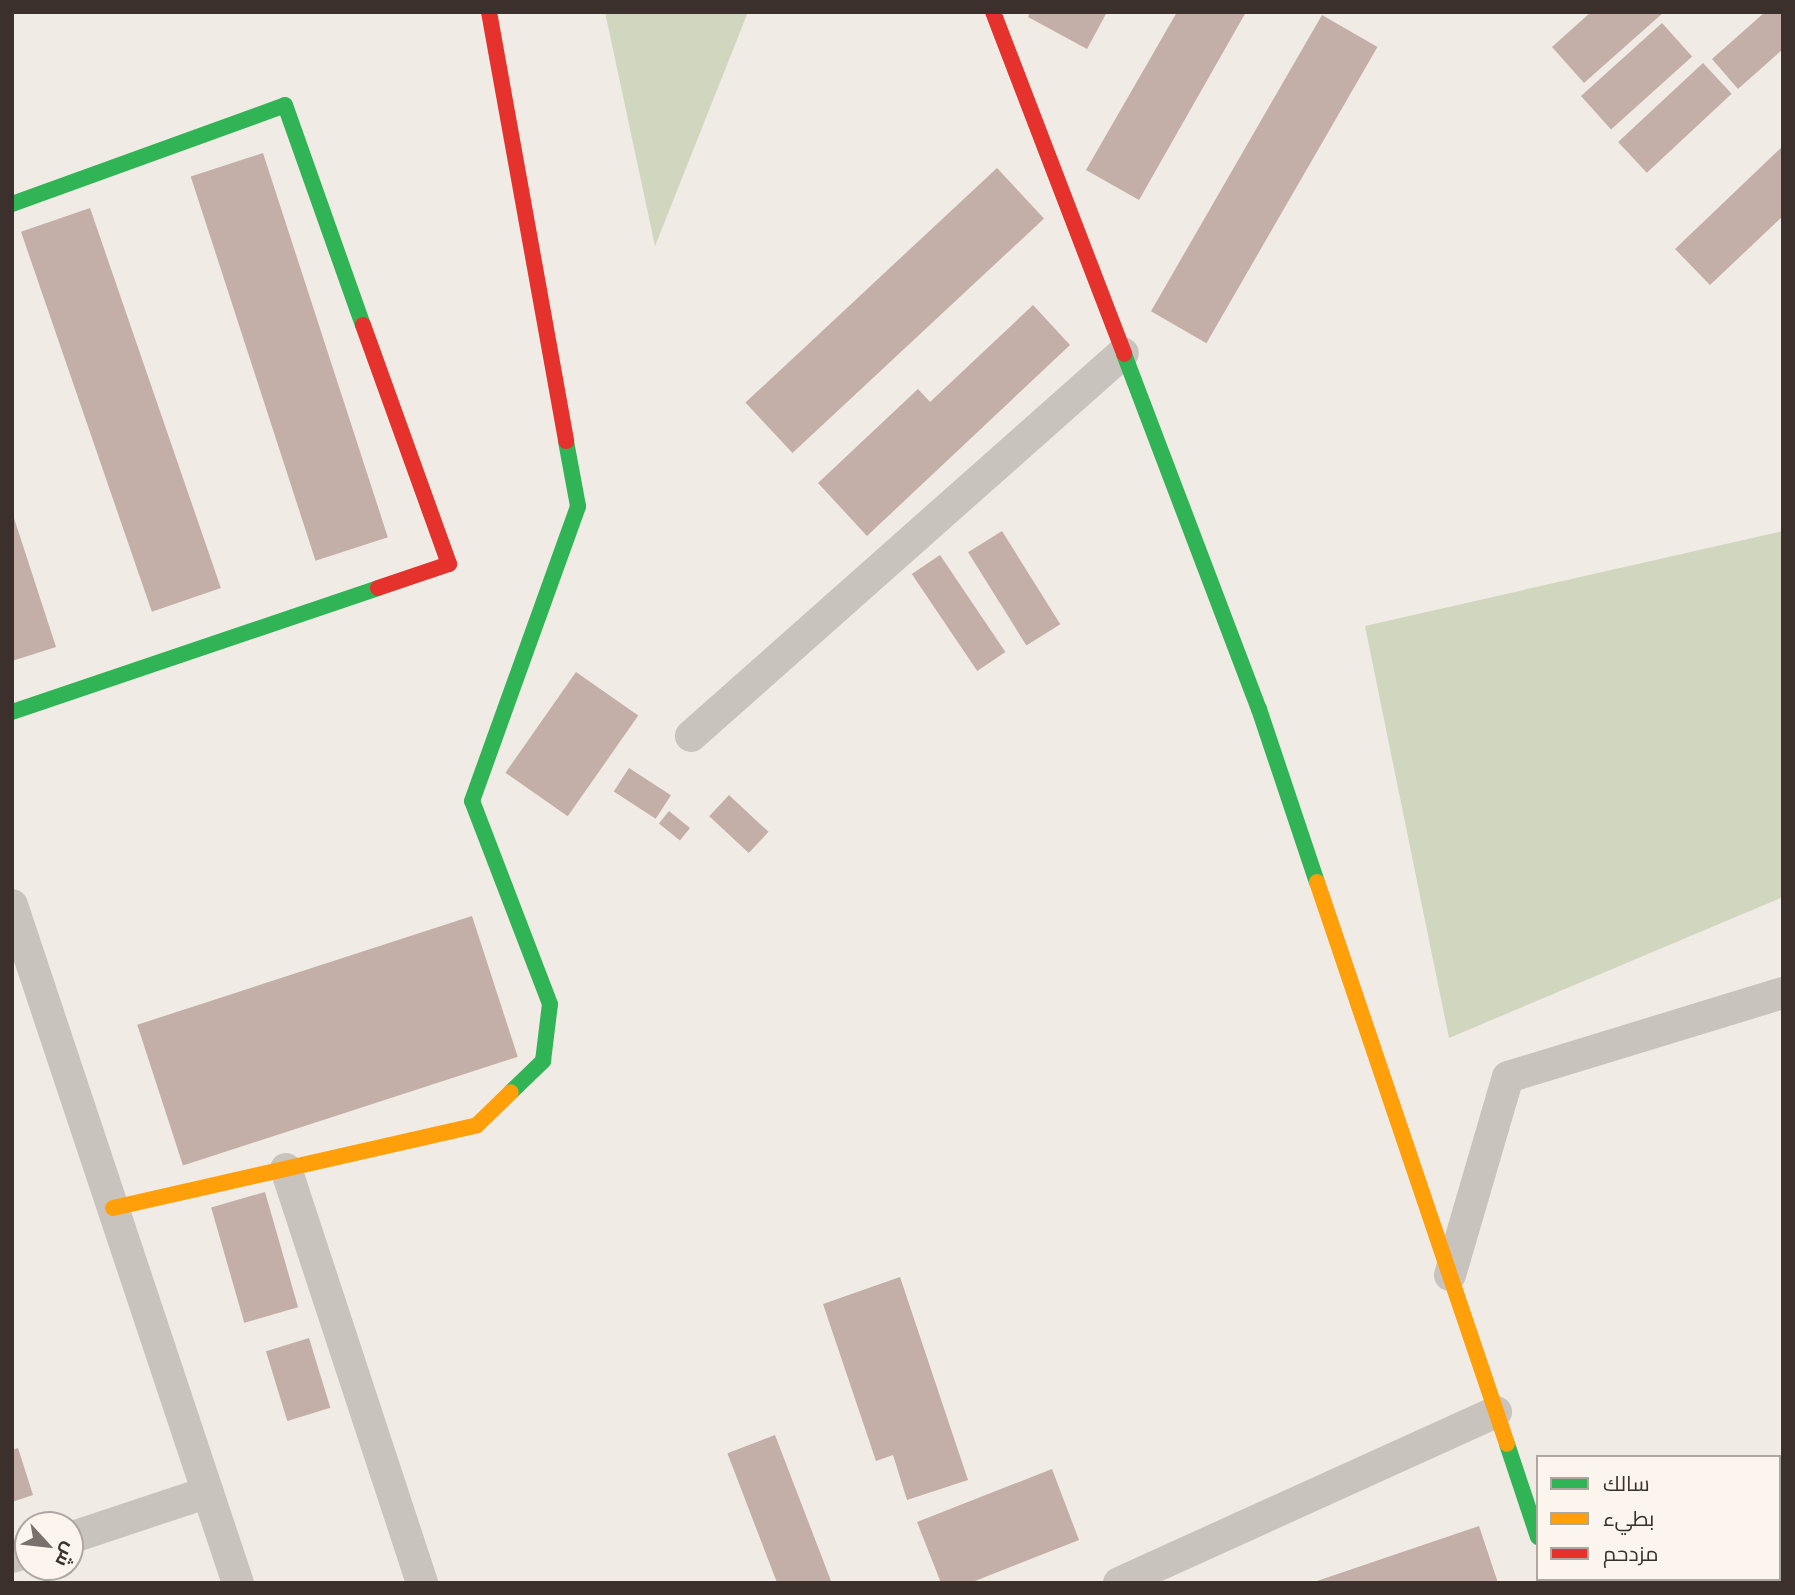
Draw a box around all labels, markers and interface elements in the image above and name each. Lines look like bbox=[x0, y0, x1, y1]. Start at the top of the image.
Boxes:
legend bbox=[1536, 1455, 1781, 1581]
text: سالك bbox=[1603, 1469, 1650, 1498]
text: بطيء bbox=[1603, 1504, 1654, 1533]
north arrow bbox=[14, 1511, 84, 1581]
text: ش bbox=[49, 1538, 84, 1572]
text: مزدحم bbox=[1603, 1539, 1658, 1568]

